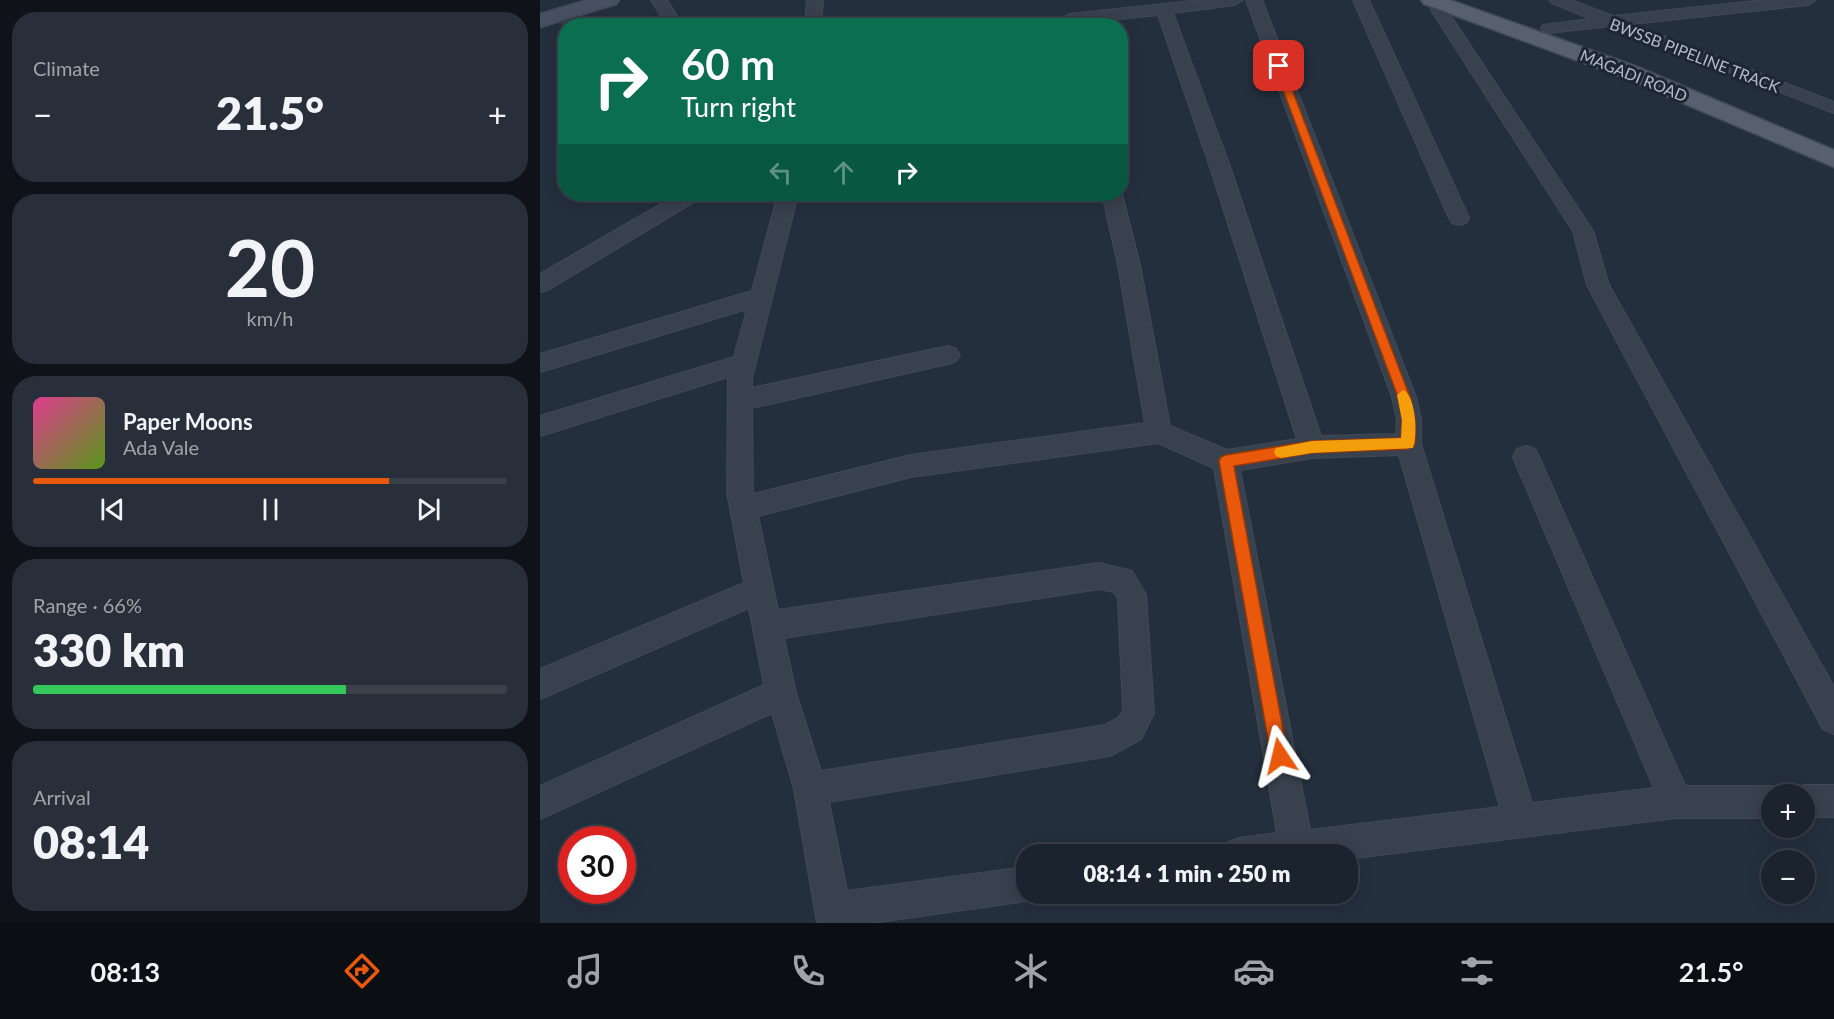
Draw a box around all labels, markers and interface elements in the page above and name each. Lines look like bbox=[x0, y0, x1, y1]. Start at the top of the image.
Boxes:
street label: BWSSB PIPELINE TRACK bbox=[1607, 14, 1783, 96]
text: 60 m bbox=[681, 39, 775, 89]
pin bbox=[1253, 40, 1304, 91]
icon: right bbox=[582, 42, 660, 120]
street label: MAGADI ROAD bbox=[1578, 45, 1690, 105]
icon: arrive bbox=[1262, 49, 1295, 82]
text: Climate bbox=[33, 56, 100, 80]
text: 21.5° bbox=[216, 86, 324, 140]
text: Turn right bbox=[681, 90, 796, 123]
text: − bbox=[33, 94, 52, 134]
text: + bbox=[488, 94, 507, 134]
icon: left bbox=[764, 156, 797, 189]
icon: ahead bbox=[827, 156, 860, 189]
icon: right bbox=[890, 156, 923, 189]
text: 20 bbox=[225, 220, 315, 314]
text: km/h bbox=[247, 306, 293, 330]
text: Paper Moons bbox=[123, 408, 253, 435]
text: Ada Vale bbox=[123, 435, 199, 459]
icon: previous bbox=[96, 493, 129, 526]
icon: pause bbox=[254, 493, 287, 526]
icon: next bbox=[412, 493, 445, 526]
text: Range · 66% bbox=[33, 593, 142, 617]
text: 330 km bbox=[33, 623, 185, 677]
position arrow bbox=[1248, 724, 1312, 788]
map controls bbox=[1761, 784, 1815, 904]
button: + bbox=[1761, 784, 1815, 838]
text: Arrival bbox=[33, 785, 91, 809]
text: 08:14 bbox=[33, 815, 149, 869]
speed limit sign: 30 bbox=[558, 826, 636, 904]
button: − bbox=[1761, 850, 1815, 904]
text: 08:14 · 1 min · 250 m bbox=[1084, 860, 1290, 887]
icon: directions bbox=[341, 950, 383, 992]
icon: music bbox=[564, 950, 606, 992]
icon: phone bbox=[787, 950, 829, 992]
icon: climate bbox=[1010, 950, 1052, 992]
icon: car bbox=[1233, 950, 1275, 992]
icon: filters bbox=[1456, 950, 1498, 992]
text: 08:13 bbox=[90, 955, 160, 988]
text: 21.5° bbox=[1679, 955, 1743, 988]

